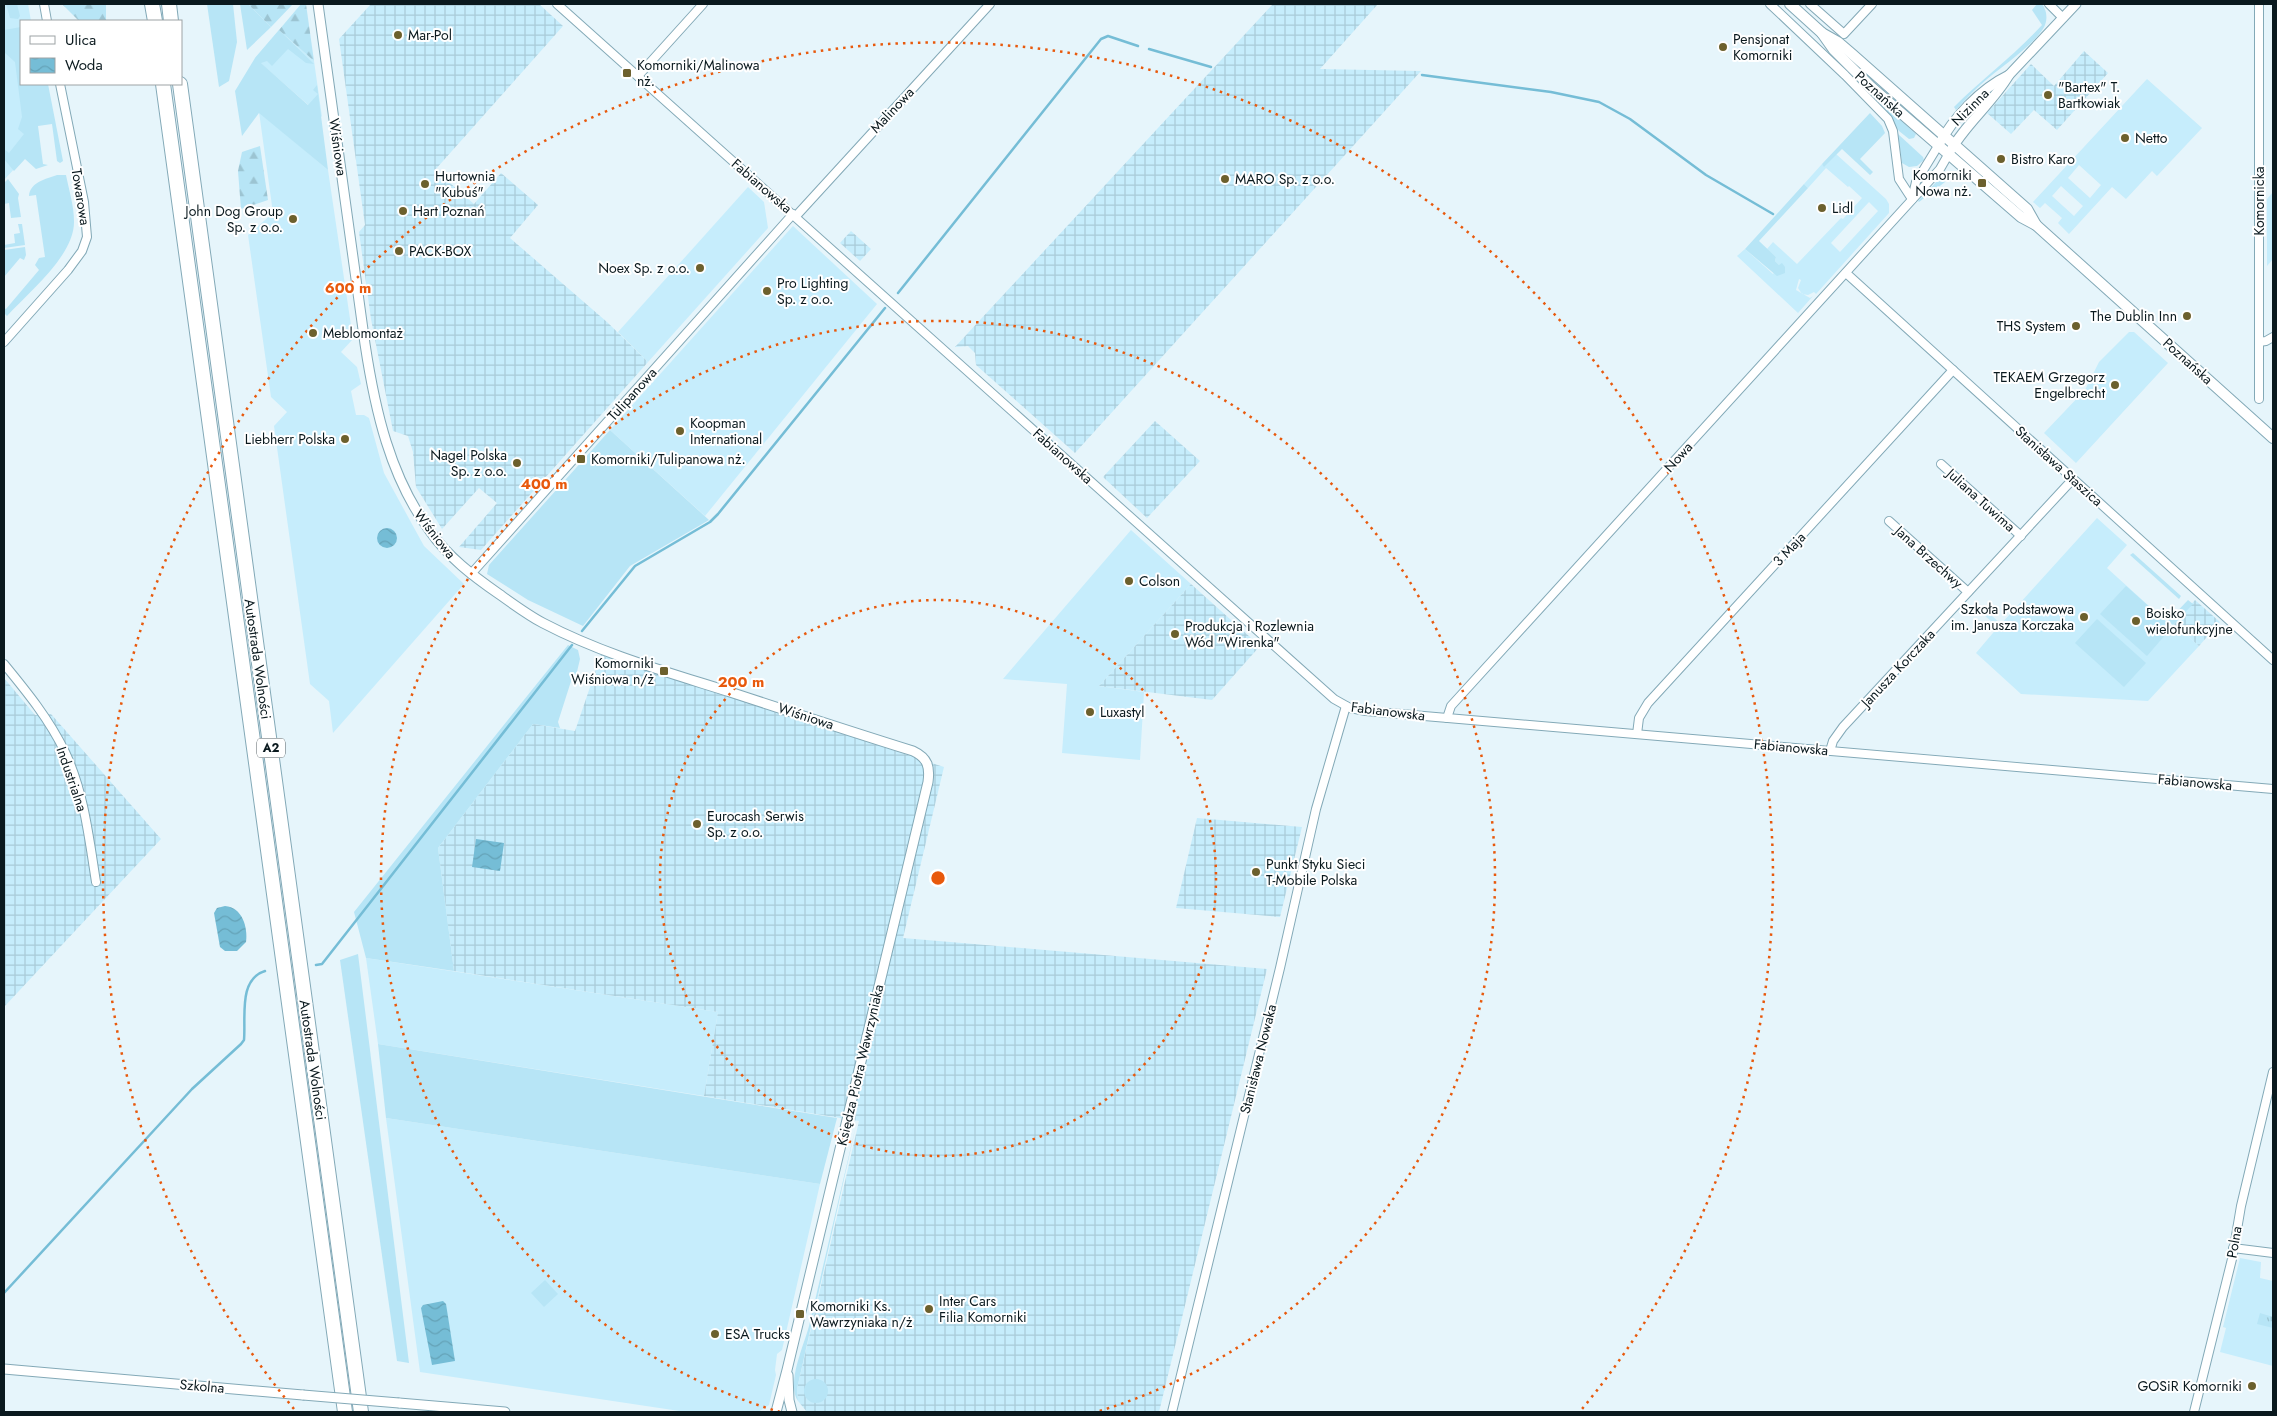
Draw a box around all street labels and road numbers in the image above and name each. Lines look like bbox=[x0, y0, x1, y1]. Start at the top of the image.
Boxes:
street label: Poznańska bbox=[1851, 66, 1909, 122]
street label: Malinowa bbox=[866, 83, 918, 137]
street label: Nizinna bbox=[1947, 84, 1993, 130]
street label: Wiśniowa bbox=[324, 117, 352, 177]
street label: Fabianowska bbox=[727, 154, 797, 218]
street label: Komornicka bbox=[2249, 166, 2269, 236]
street label: Towarowa bbox=[67, 167, 95, 227]
street label: Poznańska bbox=[2159, 333, 2217, 389]
street label: Tulipanowa bbox=[603, 363, 661, 425]
street label: Stanisława Staszica bbox=[2011, 421, 2107, 511]
street label: Fabianowska bbox=[1029, 424, 1097, 488]
street label: Nowa bbox=[1659, 437, 1697, 477]
street label: Juliana Tuwima bbox=[1941, 462, 2020, 536]
street label: Wiśniowa bbox=[409, 505, 461, 563]
street label: Jana Brzechwy bbox=[1889, 520, 1968, 593]
street label: 3 Maja bbox=[1768, 527, 1810, 571]
street label: Autostrada Wolności bbox=[240, 598, 276, 720]
street label: Janusza Korczaka bbox=[1855, 625, 1940, 713]
street label: Fabianowska bbox=[1350, 697, 1426, 725]
street label: Wiśniowa bbox=[775, 698, 837, 734]
street label: Fabianowska bbox=[1753, 734, 1829, 760]
road number: A2 bbox=[257, 738, 285, 758]
street label: Industrialna bbox=[52, 744, 92, 814]
street label: Fabianowska bbox=[2157, 769, 2233, 795]
street label: Księdza Piotra Wawrzyniaka bbox=[832, 982, 888, 1148]
street label: Autostrada Wolności bbox=[295, 999, 331, 1121]
street label: Stanisława Nowaka bbox=[1235, 1002, 1281, 1116]
street label: Polna bbox=[2221, 1224, 2247, 1260]
street label: Szkolna bbox=[179, 1374, 225, 1398]

